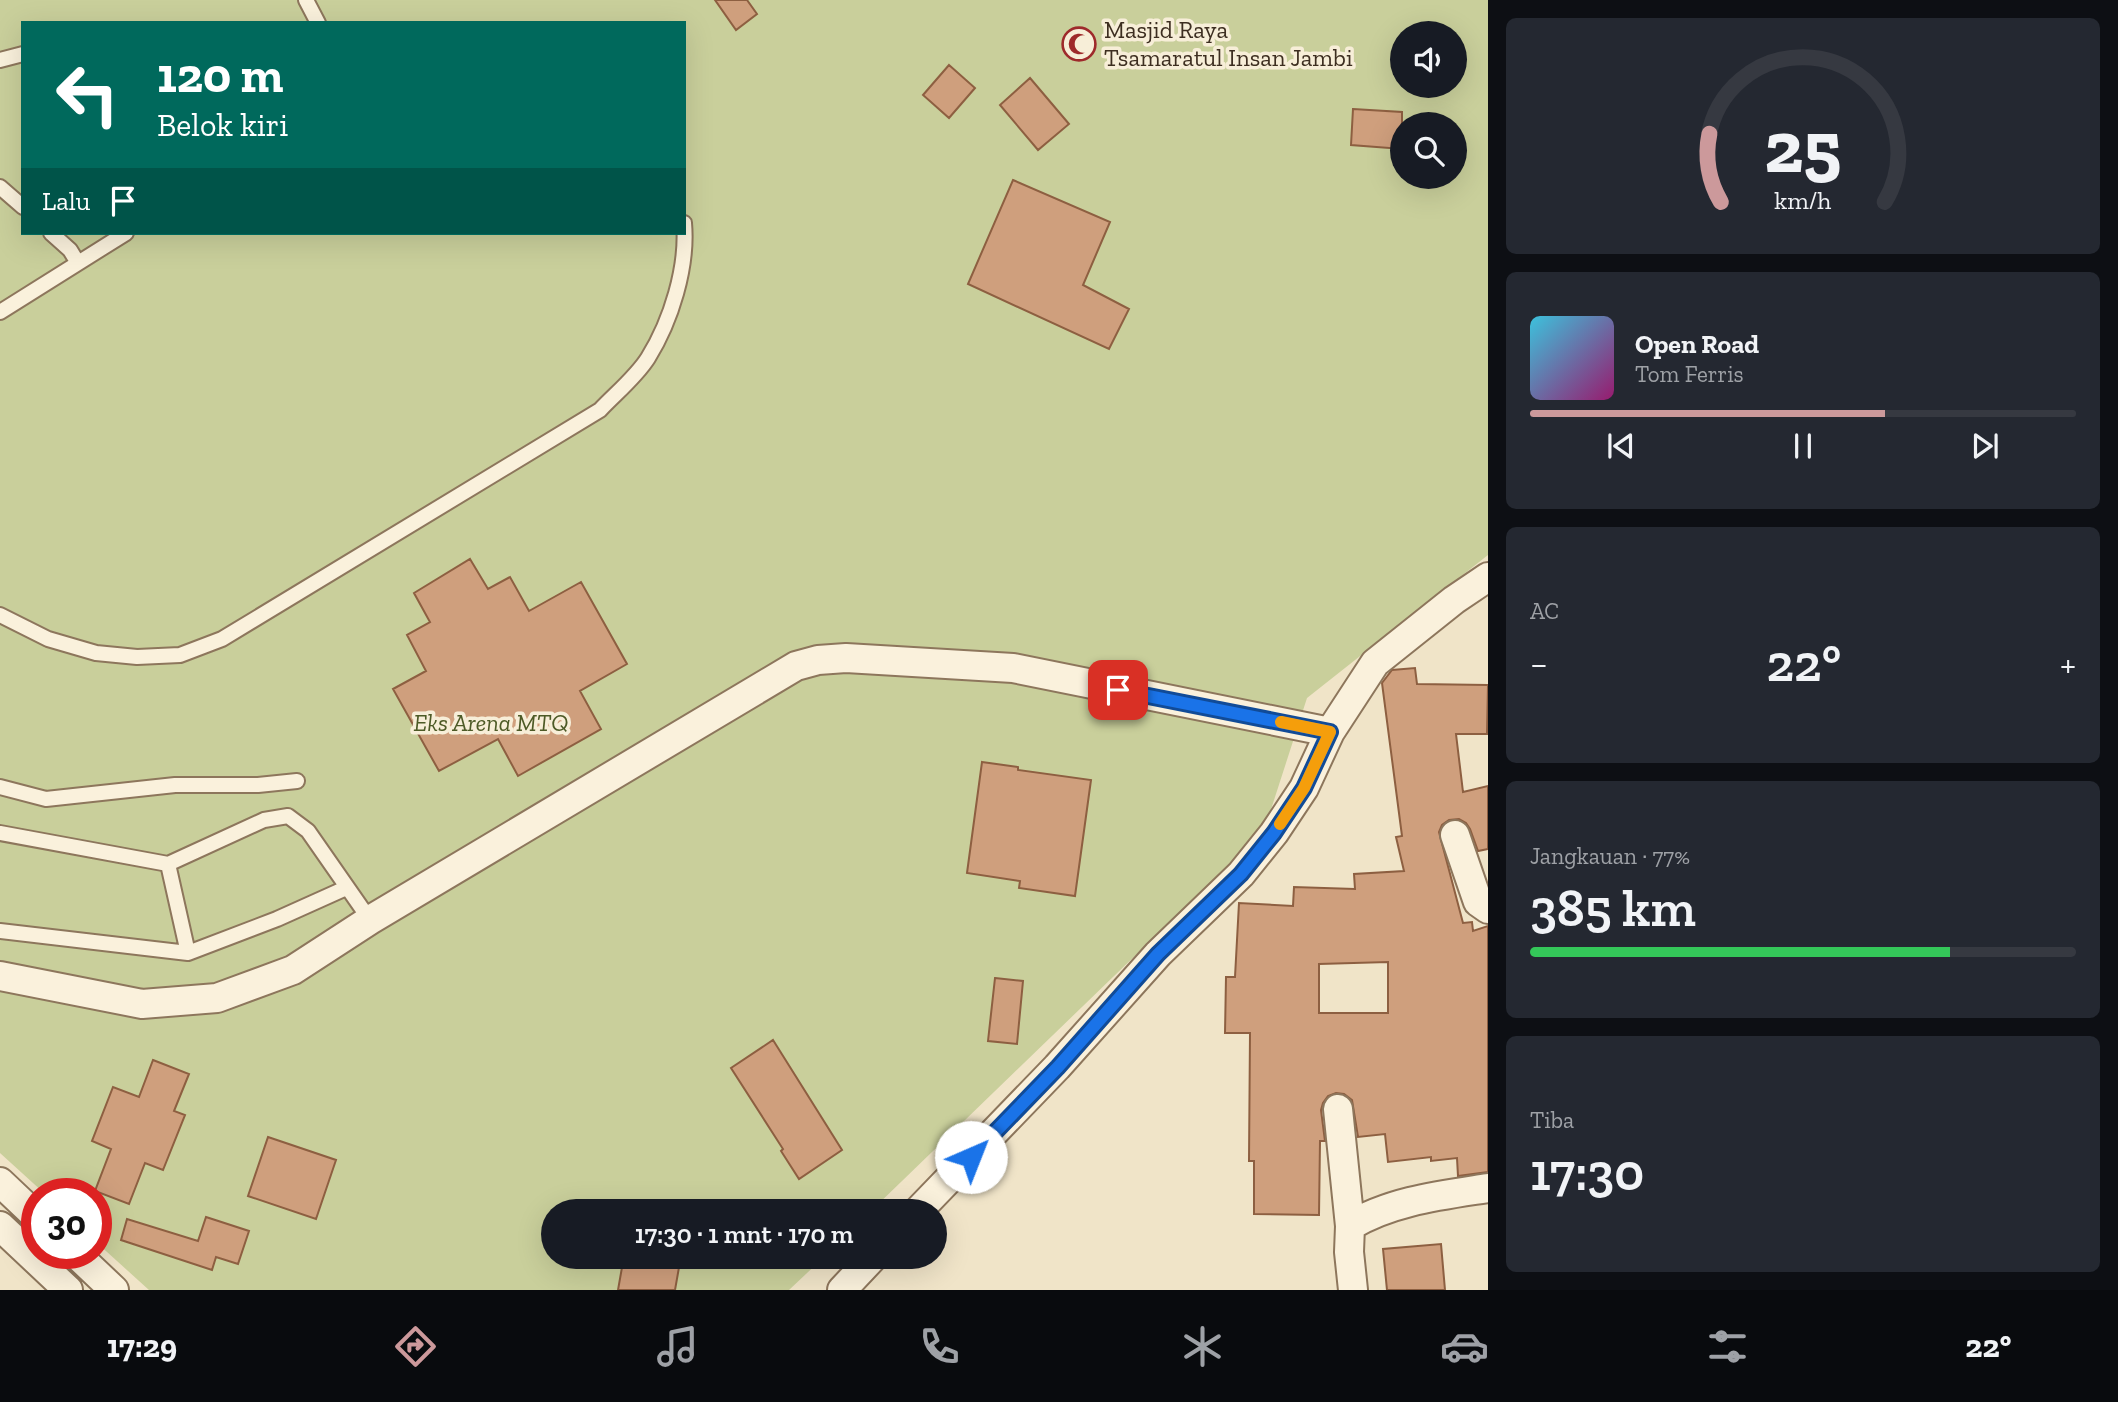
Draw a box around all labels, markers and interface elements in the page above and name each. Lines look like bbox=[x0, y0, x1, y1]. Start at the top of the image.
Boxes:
place label: Masjid Raya Tsamaratul Insan Jambi bbox=[1104, 15, 1353, 72]
map controls bbox=[1390, 21, 1467, 189]
button: sound bbox=[1390, 21, 1467, 98]
mosque icon: Masjid Raya Tsamaratul Insan Jambi bbox=[1060, 25, 1098, 63]
text: 120 m bbox=[157, 46, 283, 105]
icon: left bbox=[42, 49, 133, 140]
text: 25 bbox=[1764, 104, 1842, 192]
text: Belok kiri bbox=[157, 106, 288, 144]
button: search bbox=[1390, 112, 1467, 189]
icon: arrive bbox=[104, 182, 142, 220]
text: Lalu bbox=[42, 185, 90, 217]
text: km/h bbox=[1774, 185, 1832, 215]
text: Open Road bbox=[1635, 328, 1759, 360]
text: Tom Ferris bbox=[1635, 360, 1744, 388]
icon: previous bbox=[1602, 427, 1640, 465]
icon: pause bbox=[1784, 427, 1822, 465]
icon: next bbox=[1966, 427, 2004, 465]
text: AC bbox=[1530, 597, 1559, 625]
text: 22° bbox=[1767, 632, 1841, 694]
text: − bbox=[1530, 641, 1548, 687]
text: + bbox=[2060, 641, 2076, 687]
pin bbox=[1088, 660, 1148, 720]
icon: arrive bbox=[1099, 671, 1137, 709]
park label: Eks Arena MTQ bbox=[413, 708, 569, 737]
text: Jangkauan · 77% bbox=[1530, 842, 1690, 870]
text: 385 km bbox=[1530, 877, 1696, 939]
text: Tiba bbox=[1530, 1106, 1574, 1134]
position arrow bbox=[934, 1120, 1008, 1194]
text: 17:30 bbox=[1530, 1141, 1644, 1203]
speed limit sign: 30 bbox=[21, 1178, 112, 1269]
text: 17:30 · 1 mnt · 170 m bbox=[635, 1218, 853, 1250]
icon: directions bbox=[391, 1322, 440, 1371]
icon: music bbox=[653, 1322, 702, 1371]
icon: phone bbox=[915, 1322, 964, 1371]
icon: climate bbox=[1178, 1322, 1227, 1371]
icon: car bbox=[1440, 1322, 1489, 1371]
icon: filters bbox=[1703, 1322, 1752, 1371]
text: 17:29 bbox=[107, 1327, 177, 1365]
text: 22° bbox=[1965, 1327, 2011, 1365]

